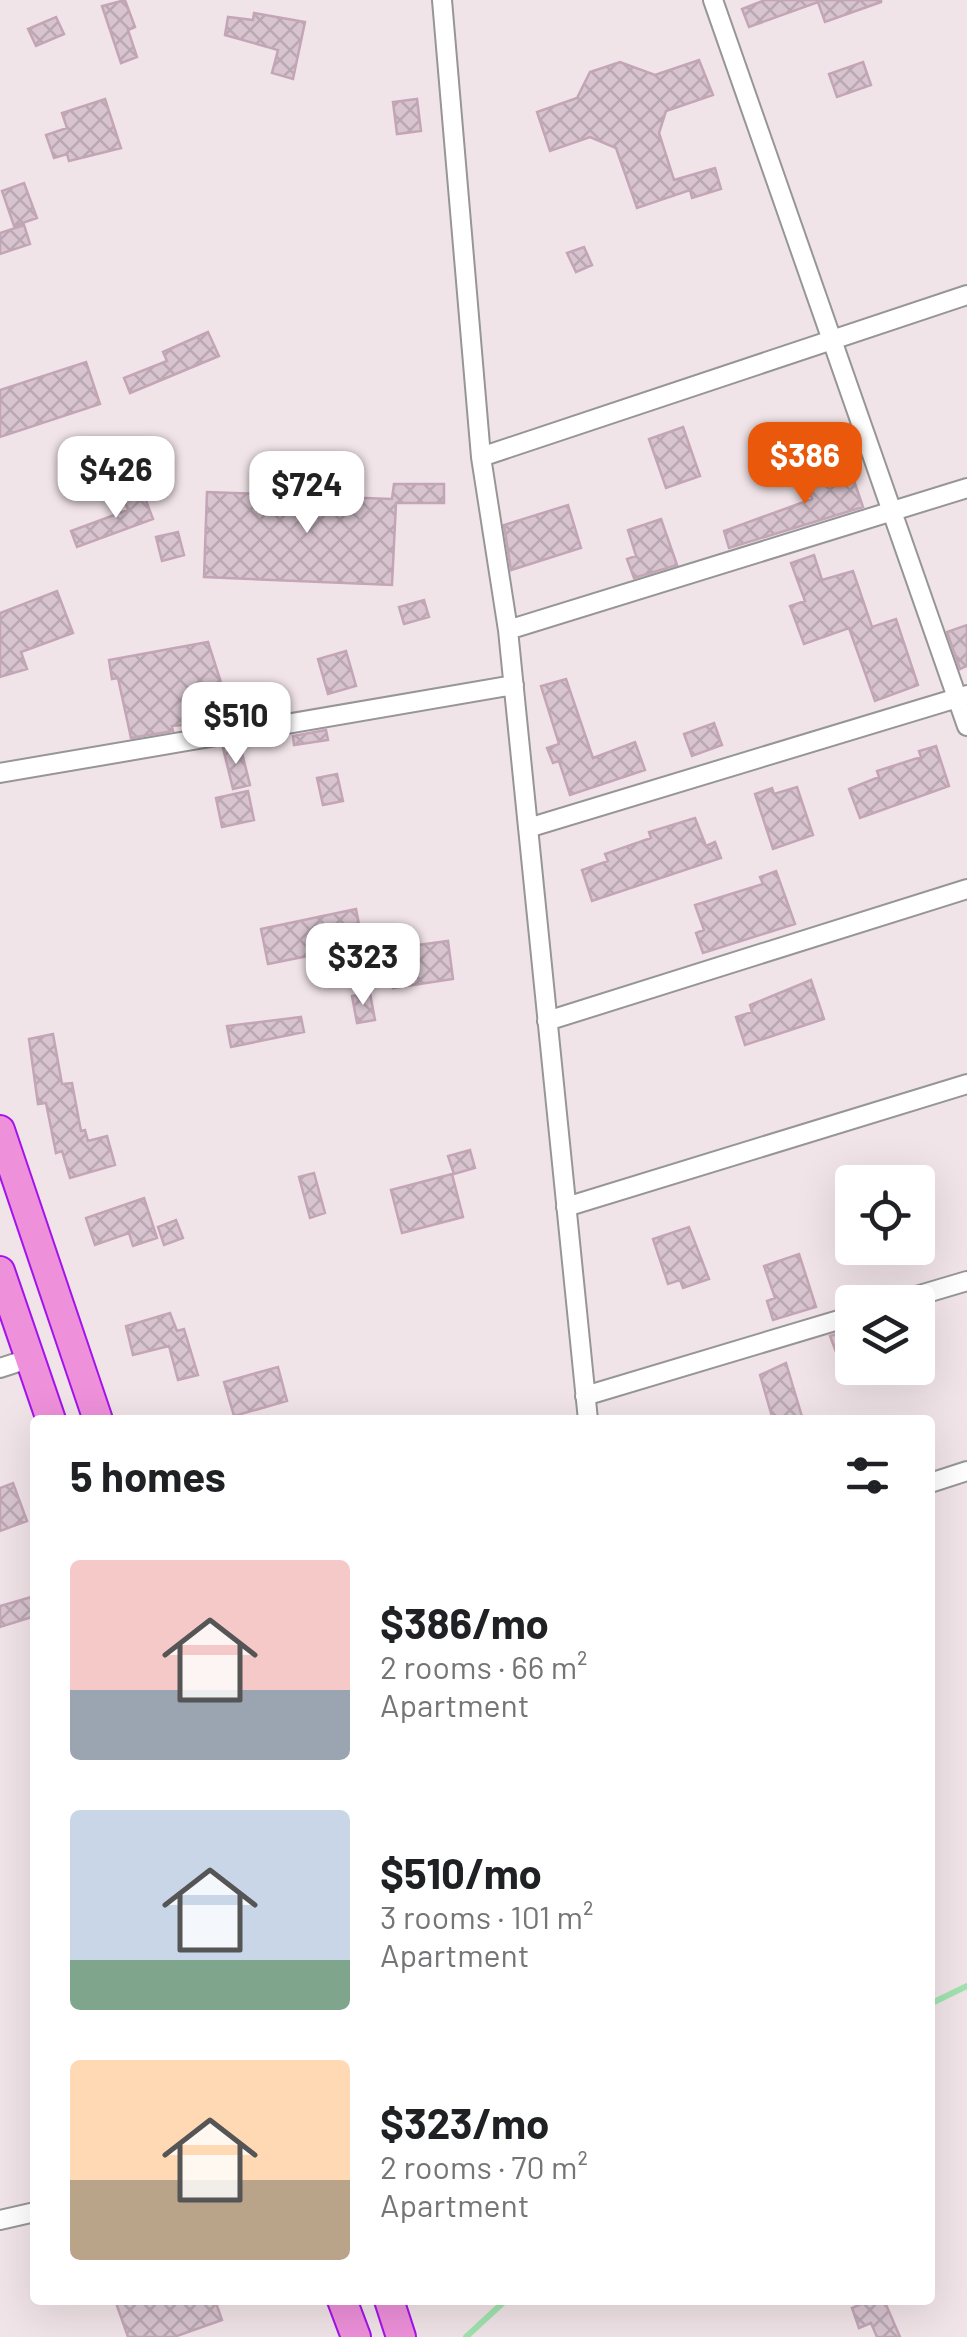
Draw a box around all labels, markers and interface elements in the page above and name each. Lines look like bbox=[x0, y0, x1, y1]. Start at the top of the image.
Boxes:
pin: $386 bbox=[746, 422, 864, 507]
text: $386 bbox=[770, 435, 840, 473]
pin: $426 bbox=[57, 436, 175, 521]
text: $426 bbox=[80, 449, 152, 487]
pin: $724 bbox=[248, 451, 366, 536]
text: $724 bbox=[271, 464, 343, 502]
pin: $510 bbox=[177, 682, 295, 767]
text: $510 bbox=[204, 695, 268, 733]
pin: $323 bbox=[304, 923, 422, 1008]
text: $323 bbox=[328, 936, 398, 974]
map controls bbox=[835, 1165, 935, 1385]
button: locate bbox=[835, 1165, 935, 1265]
button: layers bbox=[835, 1285, 935, 1385]
icon: filters bbox=[840, 1448, 895, 1503]
text: 5 homes bbox=[70, 1450, 226, 1500]
text: $386/mo bbox=[380, 1597, 549, 1647]
icon: home bbox=[150, 1600, 270, 1720]
text: 2 rooms · 66 m² bbox=[380, 1647, 588, 1685]
text: Apartment bbox=[380, 1685, 529, 1723]
text: $510/mo bbox=[380, 1847, 542, 1897]
icon: home bbox=[150, 1850, 270, 1970]
text: 3 rooms · 101 m² bbox=[380, 1897, 594, 1935]
text: Apartment bbox=[380, 1935, 529, 1973]
text: $323/mo bbox=[380, 2097, 549, 2147]
icon: home bbox=[150, 2100, 270, 2220]
text: 2 rooms · 70 m² bbox=[380, 2147, 588, 2185]
text: Apartment bbox=[380, 2185, 529, 2223]

